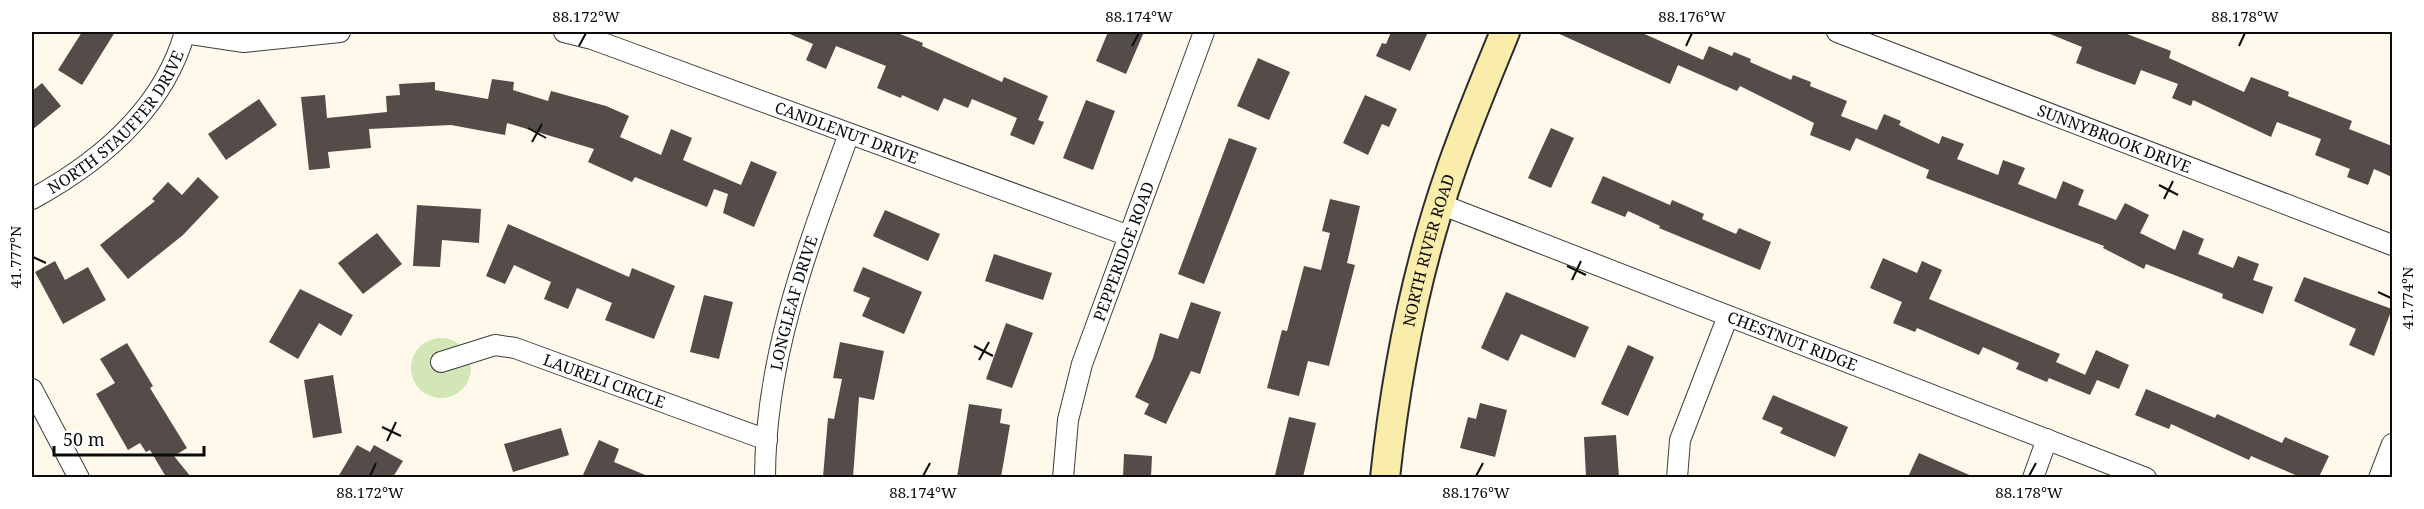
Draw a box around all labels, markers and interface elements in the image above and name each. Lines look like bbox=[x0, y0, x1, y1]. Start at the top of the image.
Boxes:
text: 88.172°W bbox=[552, 6, 620, 26]
text: 88.174°W bbox=[1105, 6, 1173, 26]
text: 88.176°W bbox=[1658, 6, 1726, 26]
text: 88.178°W bbox=[2211, 6, 2279, 26]
street label: NORTH STAUFFER DRIVE bbox=[43, 47, 189, 199]
street label: CANDLENUT DRIVE bbox=[772, 96, 921, 169]
street label: SUNNYBROOK DRIVE bbox=[2034, 99, 2194, 178]
street label: NORTH RIVER ROAD bbox=[1397, 171, 1460, 329]
street label: PEPPERIDGE ROAD bbox=[1088, 178, 1159, 324]
text: 41.777°N bbox=[5, 225, 25, 289]
street label: LONGLEAF DRIVE bbox=[765, 233, 823, 372]
text: 41.774°N bbox=[2397, 266, 2417, 330]
street label: CHESTNUT RIDGE bbox=[1724, 306, 1861, 376]
street label: LAURELI CIRCLE bbox=[540, 348, 669, 413]
scale bar bbox=[54, 419, 204, 457]
text: 50 m bbox=[63, 427, 105, 451]
text: 88.172°W bbox=[336, 482, 404, 502]
text: 88.174°W bbox=[889, 482, 957, 502]
text: 88.176°W bbox=[1442, 482, 1510, 502]
text: 88.178°W bbox=[1995, 482, 2063, 502]

